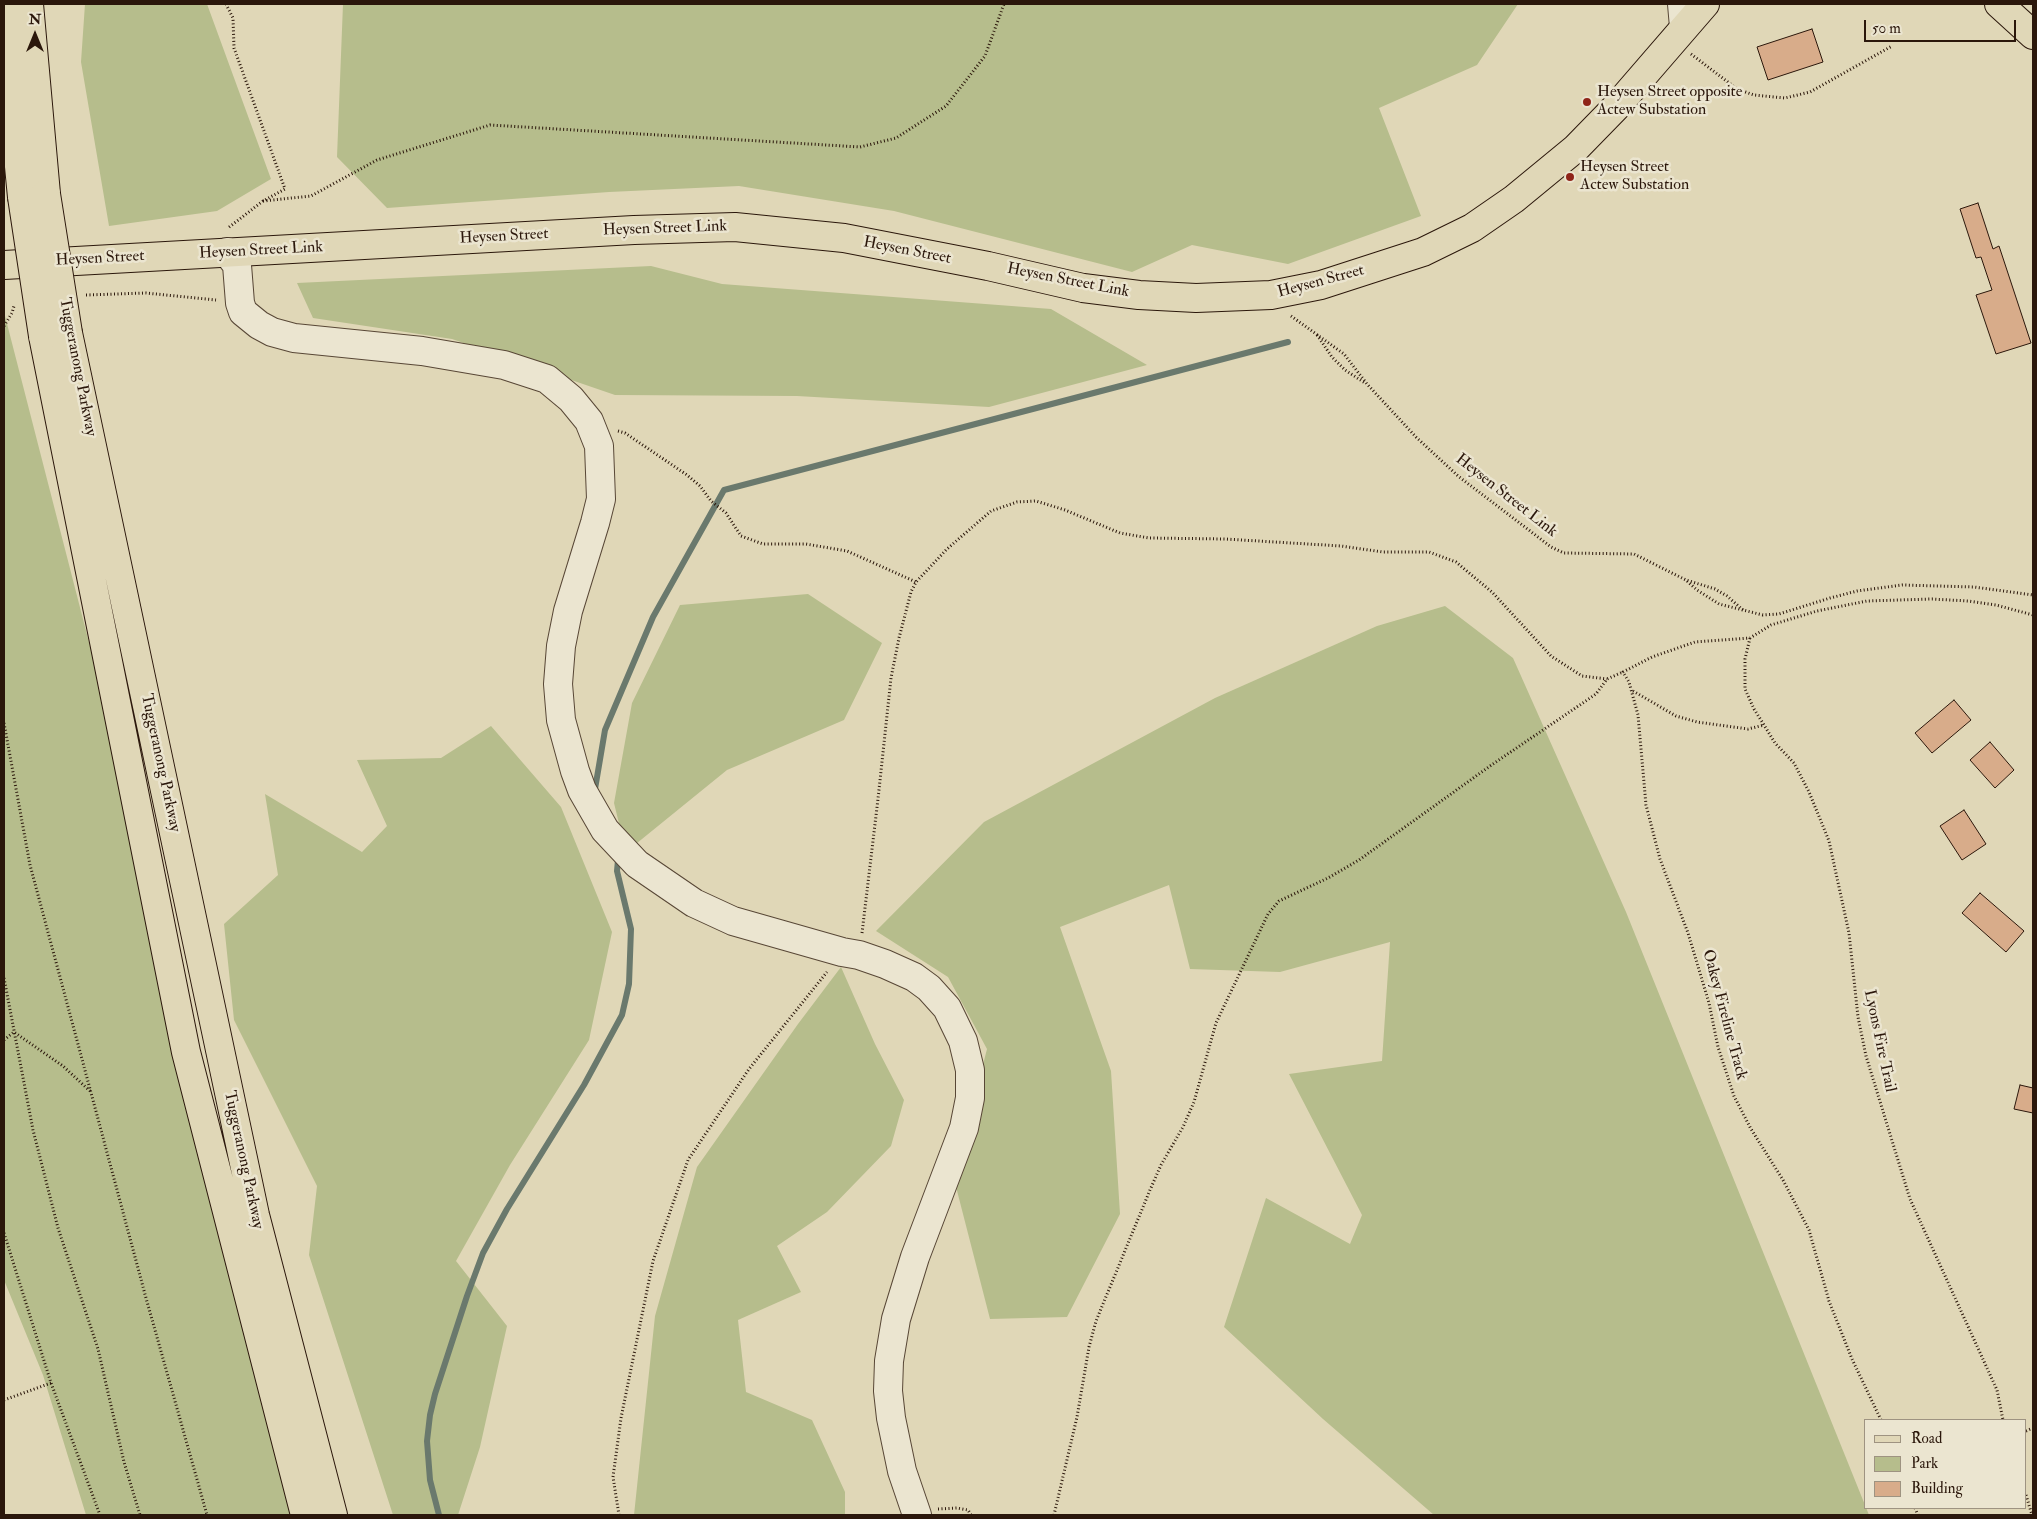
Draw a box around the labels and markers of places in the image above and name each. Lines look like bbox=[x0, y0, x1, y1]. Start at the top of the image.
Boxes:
place label: Heysen Street opposite Actew Substation bbox=[1597, 83, 1742, 121]
marker: Heysen Street opposite Actew Substation bbox=[1581, 96, 1593, 108]
place label: Heysen Street Actew Substation bbox=[1580, 158, 1689, 196]
marker: Heysen Street Actew Substation bbox=[1564, 171, 1576, 183]

